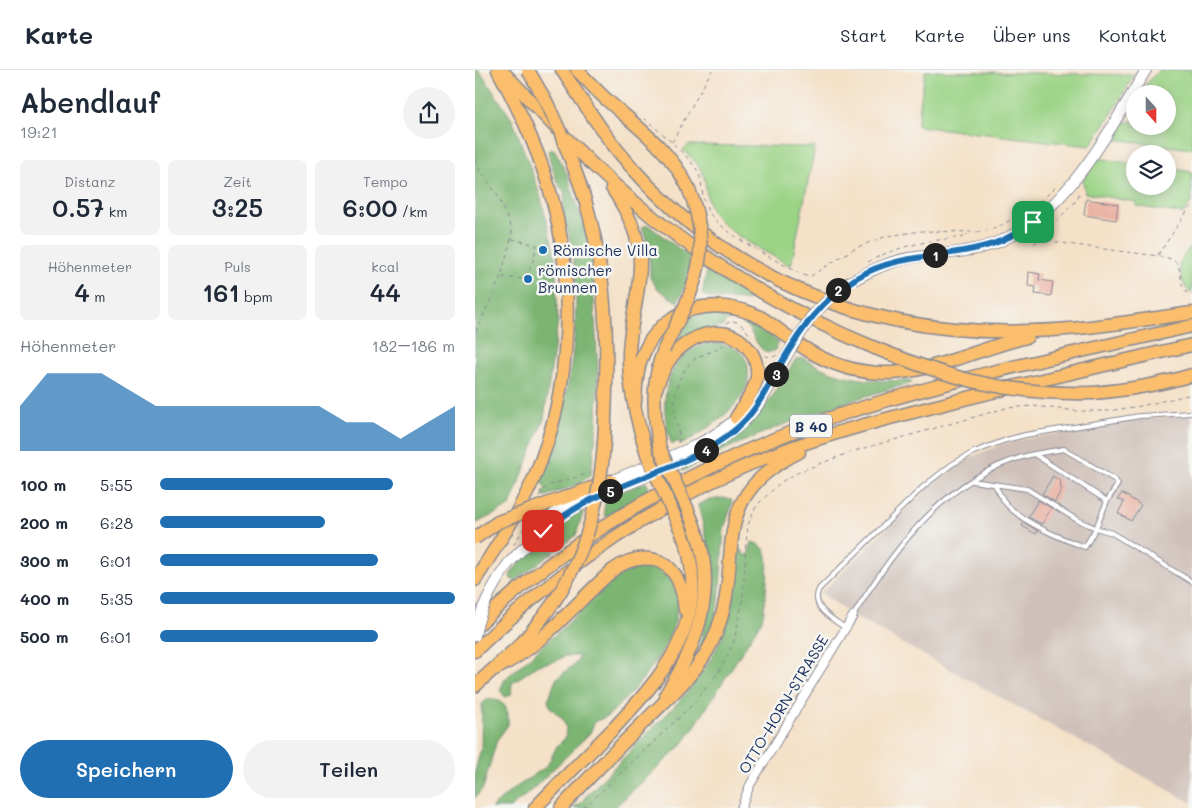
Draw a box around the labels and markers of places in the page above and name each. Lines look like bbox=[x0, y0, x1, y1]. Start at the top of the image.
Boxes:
pin bbox=[1012, 201, 1054, 243]
place label: Römische Villa bbox=[553, 240, 658, 260]
pin: 1 bbox=[923, 242, 947, 268]
marker: Römische Villa bbox=[537, 244, 549, 256]
place label: römischer Brunnen bbox=[538, 260, 612, 297]
marker: römischer Brunnen bbox=[522, 273, 534, 285]
pin: 2 bbox=[825, 278, 851, 302]
pin: 3 bbox=[763, 362, 789, 386]
pin: 4 bbox=[693, 438, 719, 462]
pin: 5 bbox=[597, 478, 623, 504]
pin bbox=[522, 510, 564, 552]

